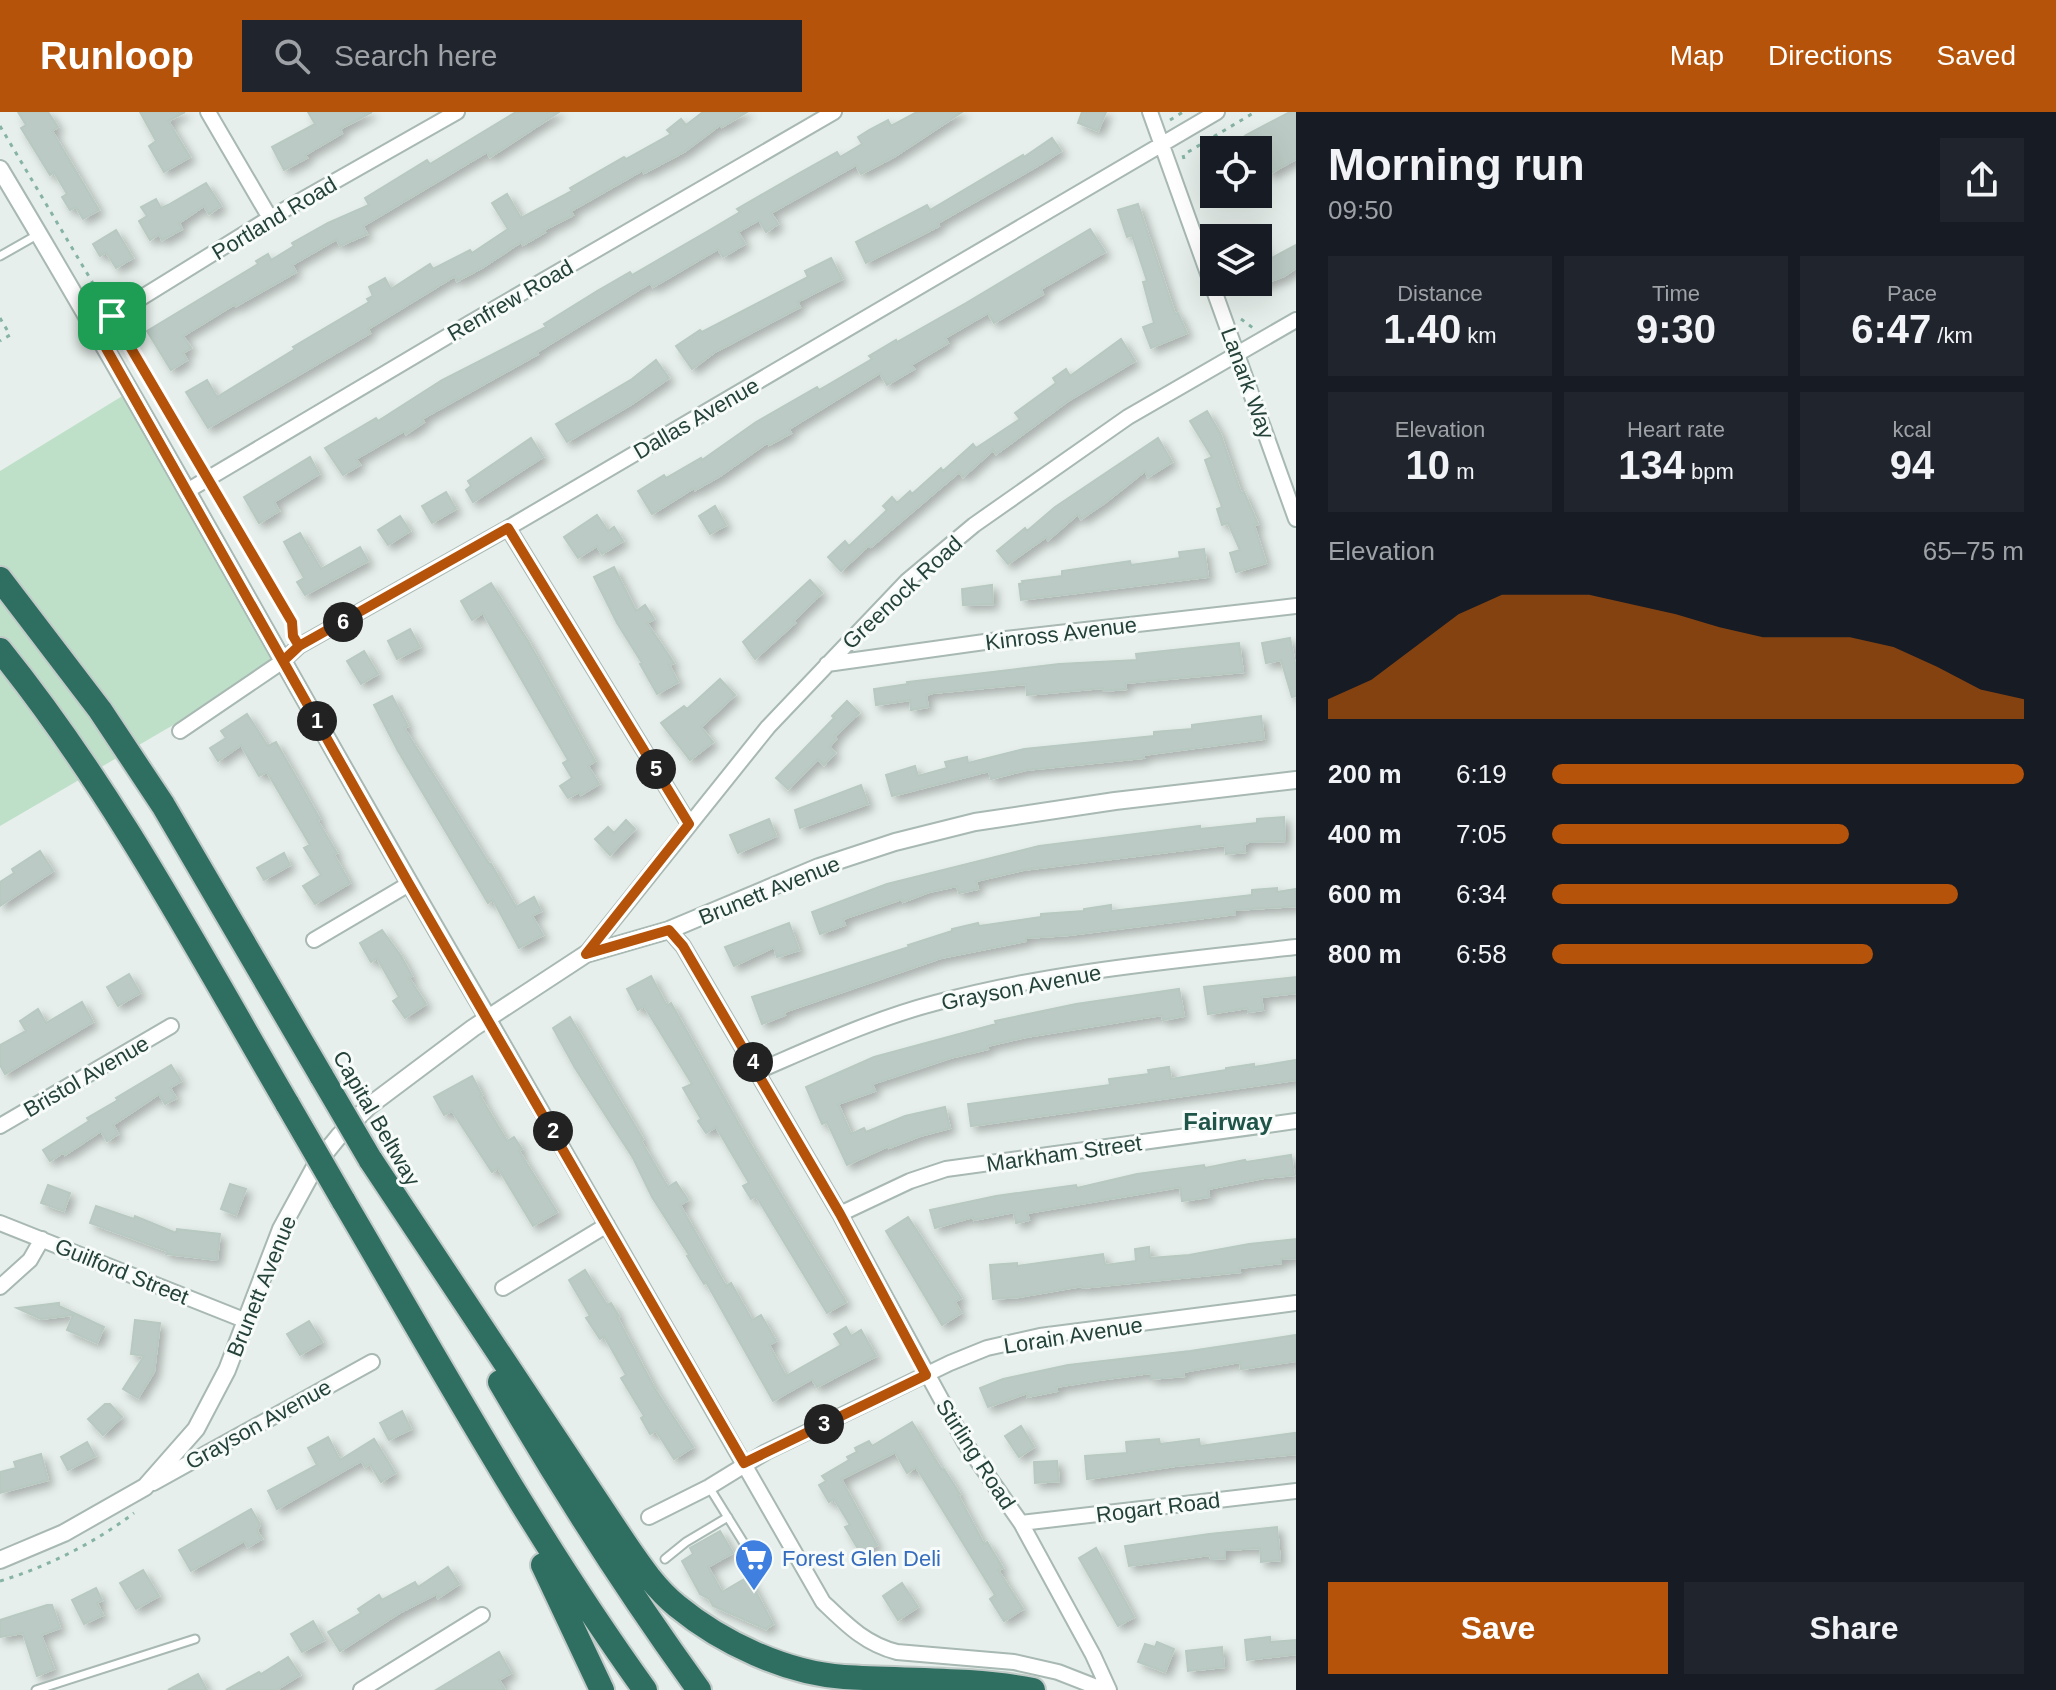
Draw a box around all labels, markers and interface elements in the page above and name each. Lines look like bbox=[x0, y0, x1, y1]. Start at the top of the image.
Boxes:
search box bbox=[242, 20, 802, 92]
icon: search bbox=[270, 34, 314, 78]
text: Runloop bbox=[40, 35, 194, 77]
text: Search here bbox=[334, 39, 498, 72]
text: Map bbox=[1670, 40, 1724, 71]
text: Directions bbox=[1768, 40, 1893, 71]
text: Saved bbox=[1937, 40, 2016, 71]
map controls bbox=[1200, 136, 1272, 296]
button: locate bbox=[1200, 136, 1272, 208]
button: share bbox=[1940, 138, 2024, 222]
text: Morning run bbox=[1328, 140, 1585, 189]
street label: Portland Road bbox=[208, 171, 341, 265]
text: 09:50 bbox=[1328, 195, 1393, 225]
button: layers bbox=[1200, 224, 1272, 296]
street label: Renfrew Road bbox=[443, 254, 577, 346]
text: Distance bbox=[1397, 281, 1483, 306]
text: Time bbox=[1652, 281, 1700, 306]
text: Pace bbox=[1887, 281, 1937, 306]
pin bbox=[78, 282, 146, 350]
icon: arrive bbox=[90, 294, 134, 338]
text: 1.40 bbox=[1383, 307, 1461, 351]
text: 9:30 bbox=[1636, 307, 1716, 351]
text: 6:47 bbox=[1851, 307, 1931, 351]
text: km bbox=[1461, 323, 1497, 348]
text: /km bbox=[1931, 323, 1973, 348]
street label: Lanark Way bbox=[1216, 324, 1279, 442]
street label: Dallas Avenue bbox=[629, 373, 763, 464]
text: Elevation bbox=[1395, 417, 1485, 442]
text: Heart rate bbox=[1627, 417, 1725, 442]
text: kcal bbox=[1892, 417, 1932, 442]
text: 10 bbox=[1406, 443, 1450, 487]
text: 134 bbox=[1618, 443, 1685, 487]
text: 94 bbox=[1890, 443, 1934, 487]
text: m bbox=[1450, 459, 1474, 484]
text: bpm bbox=[1685, 459, 1734, 484]
street label: Greenock Road bbox=[837, 531, 967, 654]
text: Elevation bbox=[1328, 536, 1435, 566]
text: 65–75 m bbox=[1923, 536, 2024, 566]
pin: 6 bbox=[323, 602, 363, 642]
text: 6 bbox=[337, 609, 349, 634]
street label: Kinross Avenue bbox=[984, 612, 1138, 655]
pin: 1 bbox=[297, 701, 337, 741]
text: 1 bbox=[311, 708, 323, 733]
pin: 5 bbox=[636, 749, 676, 789]
text: 5 bbox=[650, 756, 662, 781]
text: 200 m bbox=[1328, 759, 1402, 789]
text: 6:19 bbox=[1456, 759, 1507, 789]
text: 400 m bbox=[1328, 819, 1402, 849]
text: 7:05 bbox=[1456, 819, 1507, 849]
street label: Brunett Avenue bbox=[695, 851, 843, 930]
text: 600 m bbox=[1328, 879, 1402, 909]
text: 6:34 bbox=[1456, 879, 1507, 909]
text: 800 m bbox=[1328, 939, 1402, 969]
text: 6:58 bbox=[1456, 939, 1507, 969]
street label: Grayson Avenue bbox=[939, 960, 1103, 1015]
street label: Bristol Avenue bbox=[19, 1031, 153, 1122]
pin: 4 bbox=[733, 1042, 773, 1082]
street label: Capital Beltway bbox=[328, 1046, 425, 1190]
text: 4 bbox=[747, 1049, 759, 1074]
district label: Fairway bbox=[1183, 1108, 1273, 1135]
pin: 2 bbox=[533, 1111, 573, 1151]
text: 2 bbox=[547, 1118, 559, 1143]
street label: Markham Street bbox=[985, 1130, 1143, 1177]
street label: Brunett Avenue bbox=[222, 1212, 301, 1360]
street label: Guilford Street bbox=[51, 1233, 192, 1310]
street label: Lorain Avenue bbox=[1002, 1312, 1144, 1359]
street label: Grayson Avenue bbox=[181, 1374, 335, 1475]
street label: Stirling Road bbox=[931, 1395, 1020, 1514]
pin: 3 bbox=[804, 1404, 844, 1444]
text: 3 bbox=[818, 1411, 830, 1436]
street label: Rogart Road bbox=[1095, 1487, 1221, 1528]
supermarket icon: Forest Glen Deli bbox=[733, 1537, 775, 1592]
place label: Forest Glen Deli bbox=[782, 1546, 941, 1571]
button: Save bbox=[1328, 1582, 1668, 1674]
button: Share bbox=[1684, 1582, 2024, 1674]

